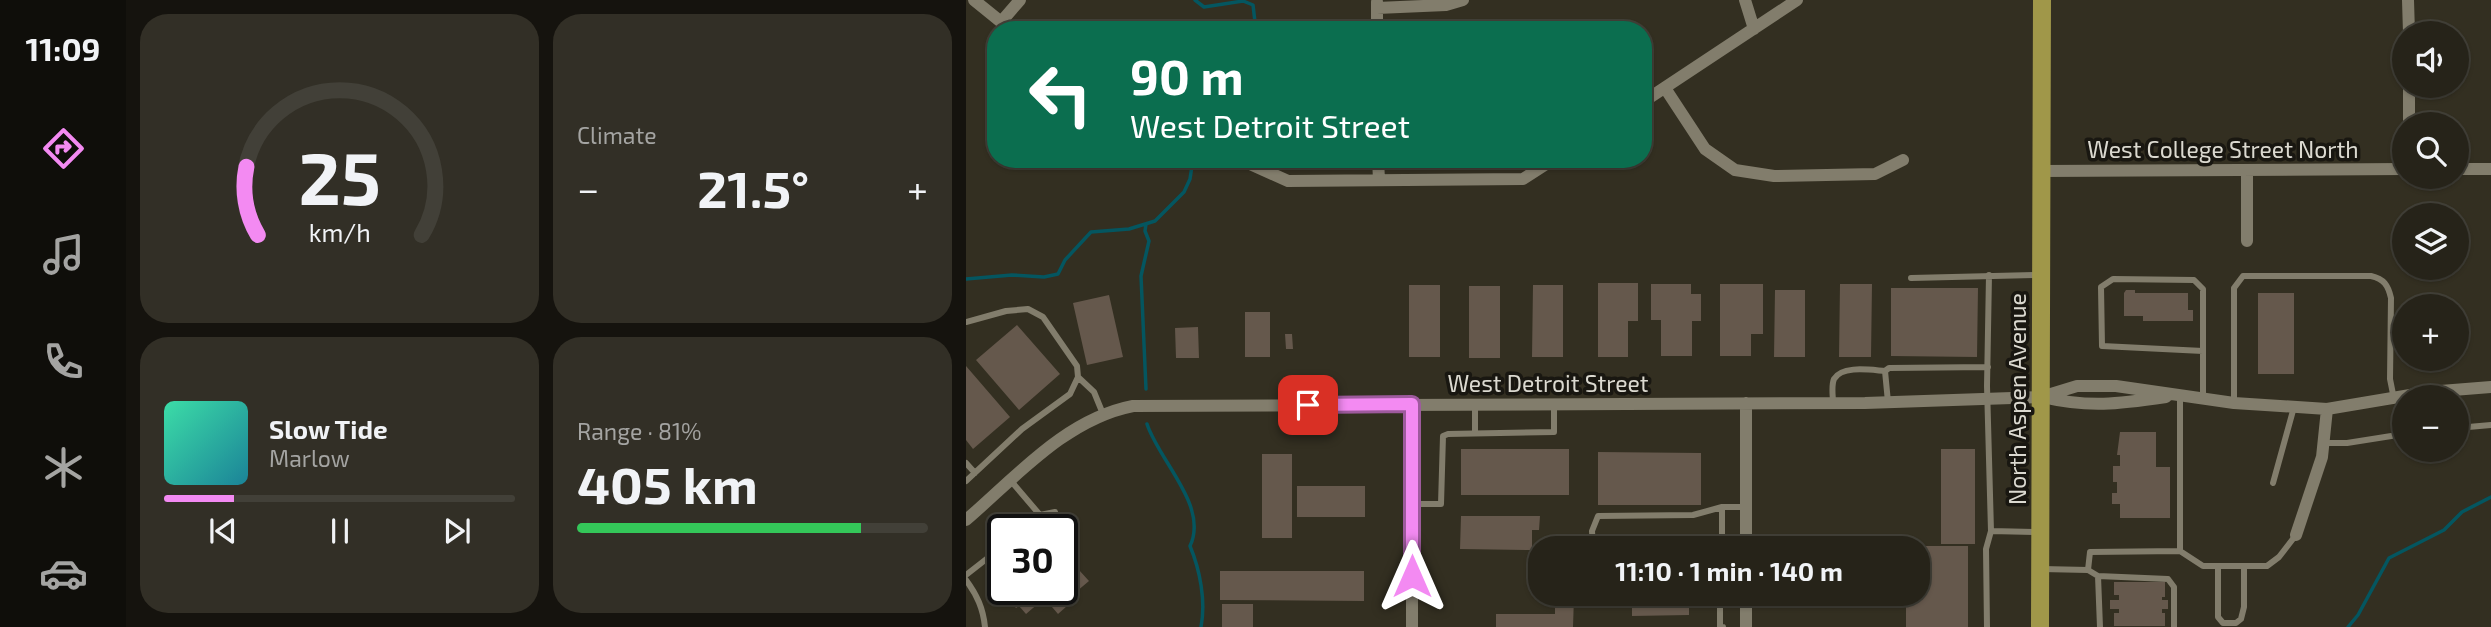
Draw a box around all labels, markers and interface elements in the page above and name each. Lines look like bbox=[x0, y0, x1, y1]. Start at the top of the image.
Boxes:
map controls bbox=[2392, 21, 2469, 462]
button: sound bbox=[2392, 21, 2469, 98]
text: 11:09 bbox=[26, 29, 100, 67]
text: 90 m bbox=[1130, 46, 1244, 105]
icon: left bbox=[1015, 49, 1106, 140]
text: West Detroit Street bbox=[1130, 106, 1410, 144]
button: search bbox=[2392, 112, 2469, 189]
text: Climate bbox=[577, 121, 657, 149]
icon: directions bbox=[39, 124, 88, 173]
text: 25 bbox=[298, 132, 381, 220]
street label: West College Street North bbox=[2087, 135, 2359, 163]
text: 21.5° bbox=[697, 156, 809, 218]
text: − bbox=[577, 165, 599, 211]
text: + bbox=[907, 165, 928, 211]
button: layers bbox=[2392, 203, 2469, 280]
text: km/h bbox=[308, 216, 371, 246]
icon: music bbox=[39, 230, 88, 279]
street label: North Aspen Avenue bbox=[2003, 293, 2031, 505]
button: + bbox=[2392, 294, 2469, 371]
icon: phone bbox=[39, 337, 88, 386]
street label: West Detroit Street bbox=[1447, 369, 1649, 397]
pin bbox=[1278, 375, 1338, 435]
button: − bbox=[2392, 385, 2469, 462]
icon: arrive bbox=[1289, 386, 1327, 424]
text: Slow Tide bbox=[269, 413, 388, 444]
text: Range · 81% bbox=[577, 417, 702, 445]
icon: climate bbox=[39, 443, 88, 492]
text: Marlow bbox=[269, 444, 350, 472]
text: 405 km bbox=[577, 452, 758, 514]
icon: previous bbox=[204, 512, 242, 550]
icon: pause bbox=[321, 512, 359, 550]
icon: next bbox=[438, 512, 476, 550]
speed limit sign: 30 bbox=[987, 514, 1078, 605]
position arrow bbox=[1375, 539, 1449, 613]
icon: car bbox=[39, 549, 88, 598]
text: 11:10 · 1 min · 140 m bbox=[1615, 555, 1843, 586]

